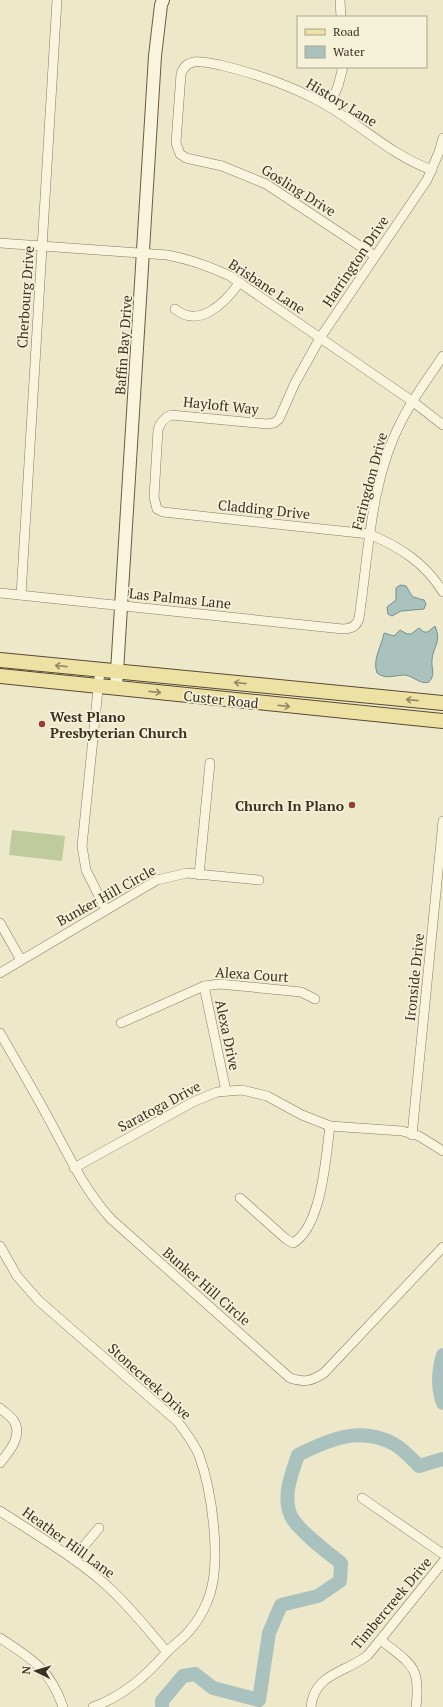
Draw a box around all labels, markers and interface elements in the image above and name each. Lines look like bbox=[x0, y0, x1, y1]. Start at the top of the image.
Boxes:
legend bbox=[297, 16, 427, 68]
text: Road bbox=[333, 24, 360, 39]
text: Water bbox=[333, 44, 365, 59]
street label: History Lane bbox=[303, 73, 381, 131]
street label: Gosling Drive bbox=[258, 160, 340, 220]
street label: Harrington Drive bbox=[318, 212, 392, 310]
street label: Cherbourg Drive bbox=[12, 245, 38, 349]
street label: Brisbane Lane bbox=[225, 254, 309, 318]
street label: Baffin Bay Drive bbox=[110, 294, 136, 396]
street label: Hayloft Way bbox=[182, 392, 261, 419]
street label: Faringdon Drive bbox=[347, 430, 391, 532]
street label: Cladding Drive bbox=[217, 495, 311, 523]
street label: Las Palmas Lane bbox=[128, 583, 232, 613]
one-way arrow bbox=[55, 662, 68, 669]
one-way arrow bbox=[234, 680, 247, 687]
street label: Custer Road bbox=[183, 686, 260, 712]
one-way arrow bbox=[148, 689, 161, 696]
one-way arrow bbox=[406, 697, 419, 704]
one-way arrow bbox=[277, 702, 290, 709]
place label: West Plano Presbyterian Church bbox=[50, 707, 187, 742]
marker: West Plano Presbyterian Church bbox=[37, 719, 47, 729]
place label: Church In Plano bbox=[235, 796, 344, 815]
marker: Church In Plano bbox=[347, 800, 357, 810]
street label: Bunker Hill Circle bbox=[53, 860, 159, 930]
street label: Ironside Drive bbox=[400, 932, 428, 1022]
street label: Alexa Court bbox=[215, 962, 290, 986]
street label: Alexa Drive bbox=[211, 998, 245, 1072]
street label: Saratoga Drive bbox=[114, 1076, 204, 1136]
street label: Bunker Hill Circle bbox=[159, 1243, 255, 1329]
street label: Stonecreek Drive bbox=[104, 1339, 196, 1423]
street label: Heather Hill Lane bbox=[19, 1502, 119, 1582]
street label: Timbercreek Drive bbox=[347, 1553, 435, 1653]
north arrow bbox=[16, 1651, 56, 1691]
text: N bbox=[19, 1665, 33, 1675]

